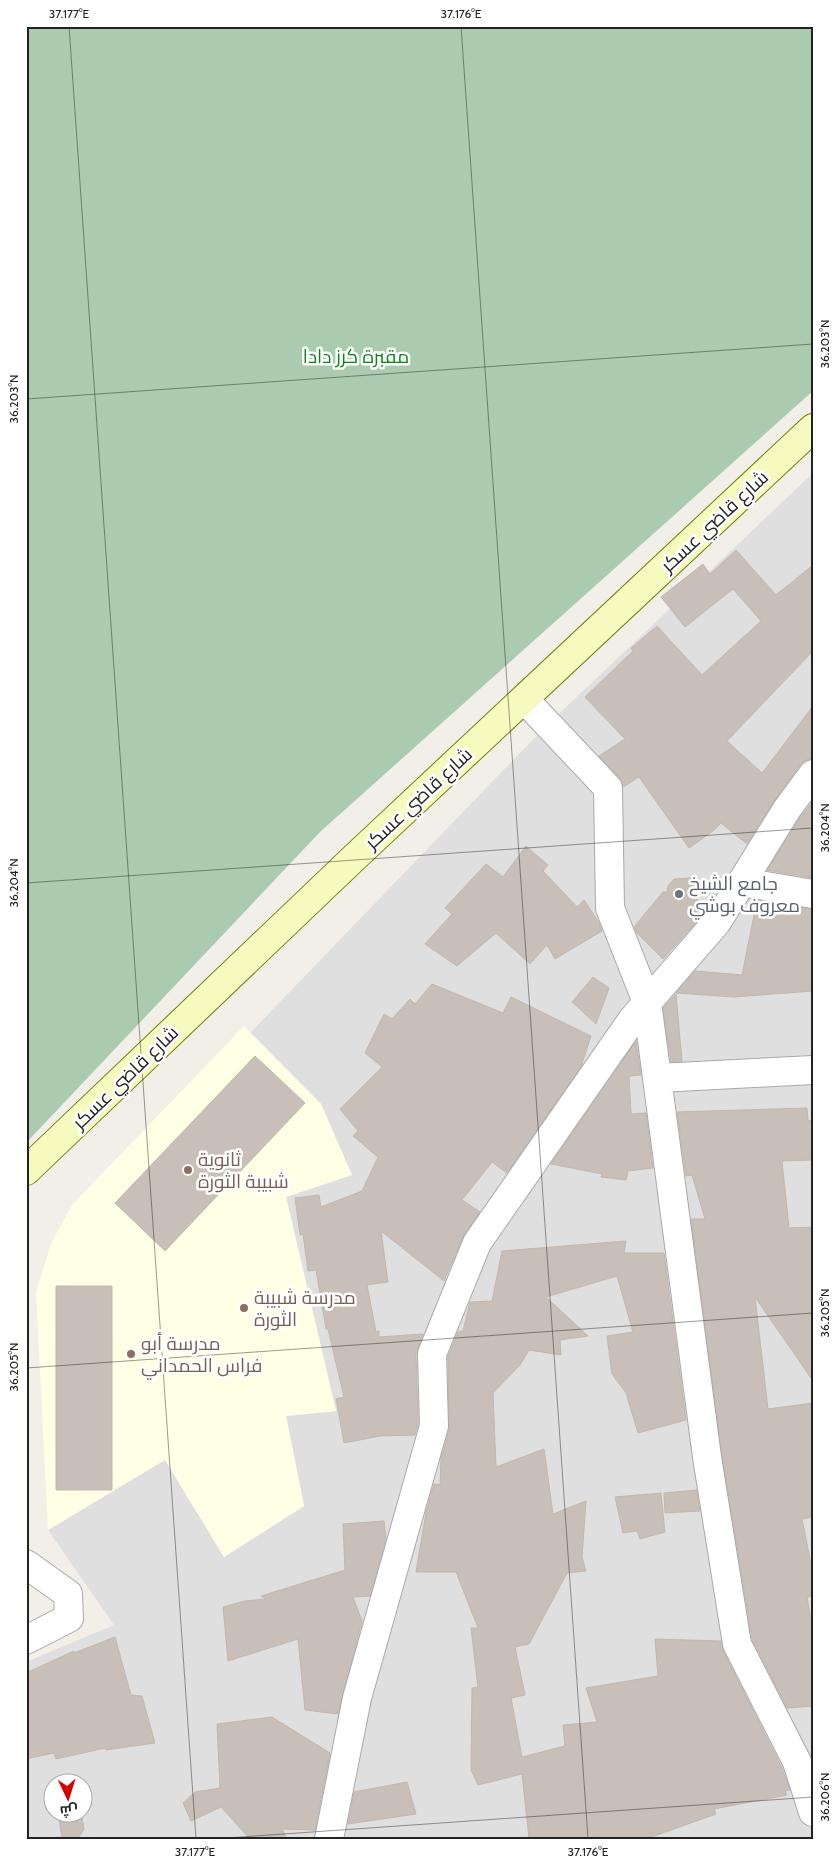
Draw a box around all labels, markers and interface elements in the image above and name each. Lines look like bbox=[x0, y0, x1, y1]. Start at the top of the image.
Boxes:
text: 37.177°E bbox=[49, 6, 90, 21]
text: 37.176°E bbox=[441, 6, 482, 21]
text: 36.203°N bbox=[817, 320, 832, 368]
park label: مقبرة كرز دادا bbox=[303, 345, 409, 368]
text: 36.203°N bbox=[6, 375, 21, 423]
street label: شارع قاضي عسكر bbox=[655, 466, 775, 580]
street label: شارع قاضي عسكر bbox=[359, 743, 479, 857]
text: 36.204°N bbox=[817, 803, 832, 853]
text: 36.204°N bbox=[6, 858, 21, 908]
place label: جامع الشيخ معروف بوشي bbox=[689, 872, 800, 920]
marker: جامع الشيخ معروف بوشي bbox=[673, 888, 685, 900]
street label: شارع قاضي عسكر bbox=[67, 1021, 185, 1137]
place label: ثانوية شبيبة الثورة bbox=[198, 1148, 289, 1193]
marker: ثانوية شبيبة الثورة bbox=[182, 1164, 194, 1176]
place label: مدرسة شبيبة الثورة bbox=[254, 1286, 356, 1331]
text: 36.205°N bbox=[817, 1289, 832, 1337]
marker: مدرسة شبيبة الثورة bbox=[238, 1302, 250, 1314]
place label: مدرسة أبو فراس الحمداني bbox=[141, 1332, 262, 1380]
text: 36.205°N bbox=[6, 1343, 21, 1391]
marker: مدرسة أبو فراس الحمداني bbox=[125, 1348, 137, 1360]
north arrow bbox=[42, 1772, 92, 1822]
text: 36.206°N bbox=[817, 1772, 832, 1822]
text: ش bbox=[59, 1801, 78, 1821]
text: 37.177°E bbox=[175, 1844, 216, 1859]
text: 37.176°E bbox=[568, 1844, 609, 1859]

